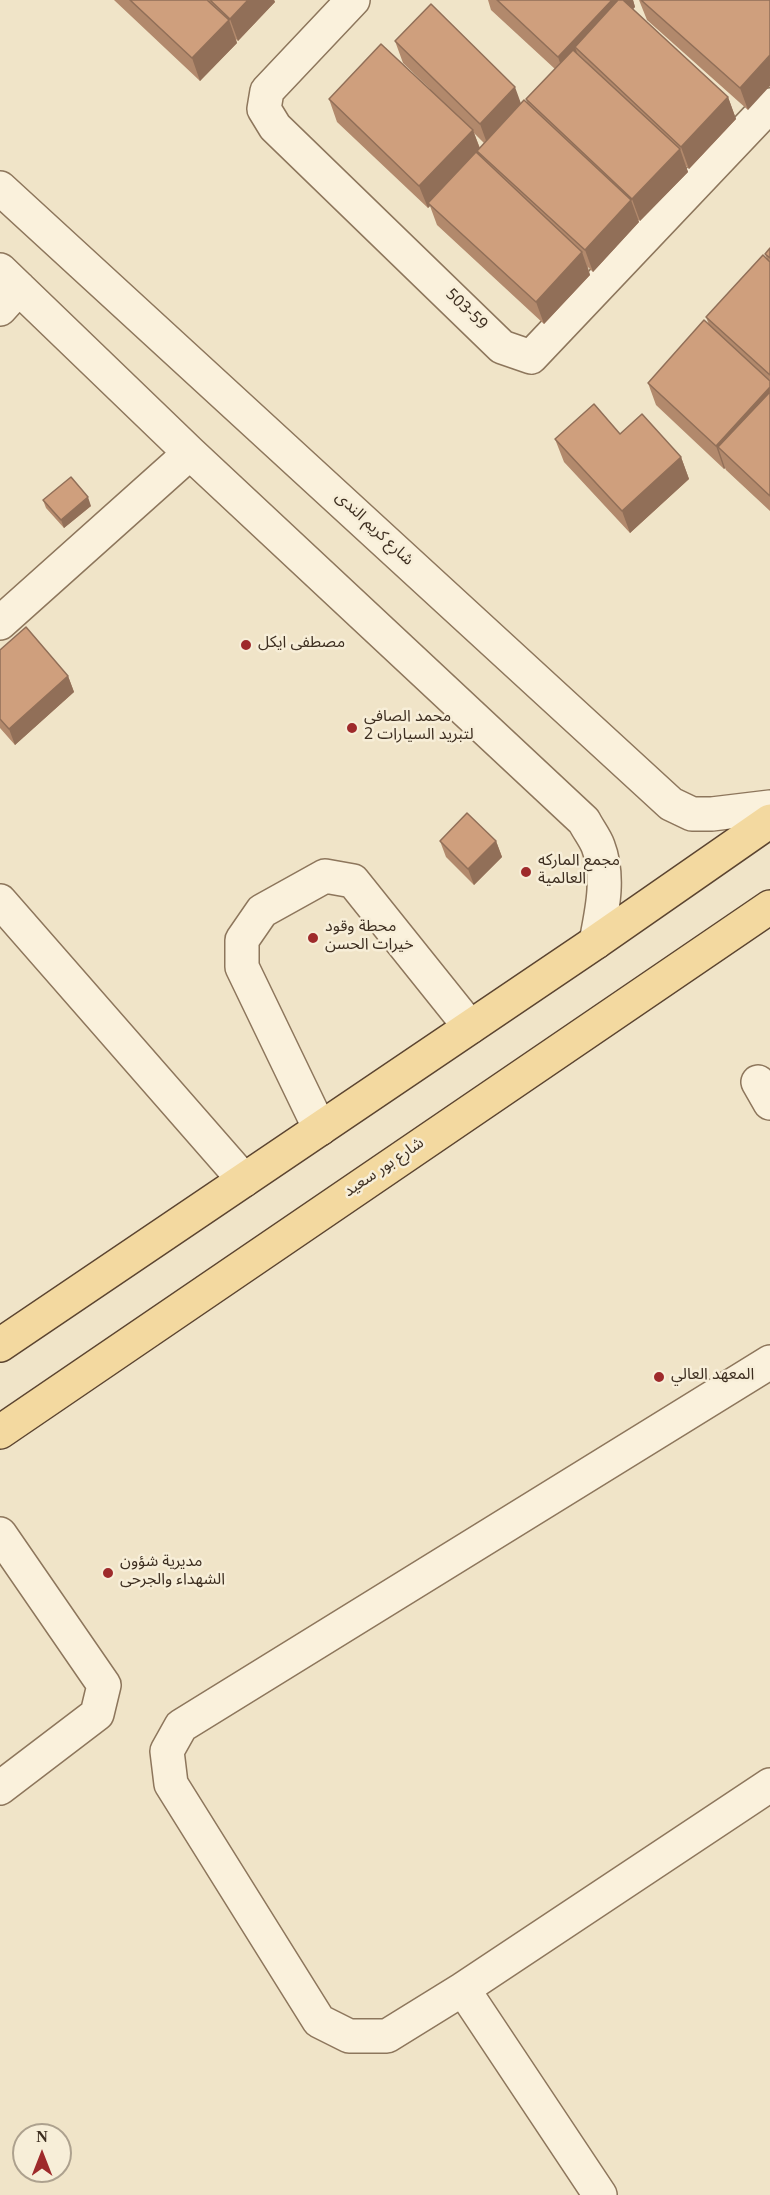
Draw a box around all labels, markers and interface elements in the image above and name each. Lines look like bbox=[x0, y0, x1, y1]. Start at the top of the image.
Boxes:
street label: 503-59 bbox=[440, 286, 490, 336]
street label: شارع كريم الندى bbox=[330, 489, 416, 571]
place label: مصطفى ايكل bbox=[258, 635, 345, 655]
marker: مصطفى ايكل bbox=[239, 638, 253, 652]
place label: محمد الصافي لتبريد السيارات 2 bbox=[364, 709, 474, 747]
marker: محمد الصافي لتبريد السيارات 2 bbox=[345, 721, 359, 735]
place label: مجمع الماركه العالمية bbox=[538, 853, 620, 891]
marker: مجمع الماركه العالمية bbox=[519, 865, 533, 879]
place label: محطة وقود خيرات الحسن bbox=[325, 919, 414, 957]
marker: محطة وقود خيرات الحسن bbox=[306, 931, 320, 945]
street label: شارع بور سعيد bbox=[341, 1135, 429, 1203]
place label: المعهد العالي bbox=[671, 1367, 754, 1387]
marker: المعهد العالي bbox=[652, 1370, 666, 1384]
place label: مديرية شؤون الشهداء والجرحى bbox=[120, 1554, 225, 1592]
marker: مديرية شؤون الشهداء والجرحى bbox=[101, 1566, 115, 1580]
north arrow bbox=[12, 2123, 72, 2183]
text: N bbox=[36, 2128, 48, 2145]

